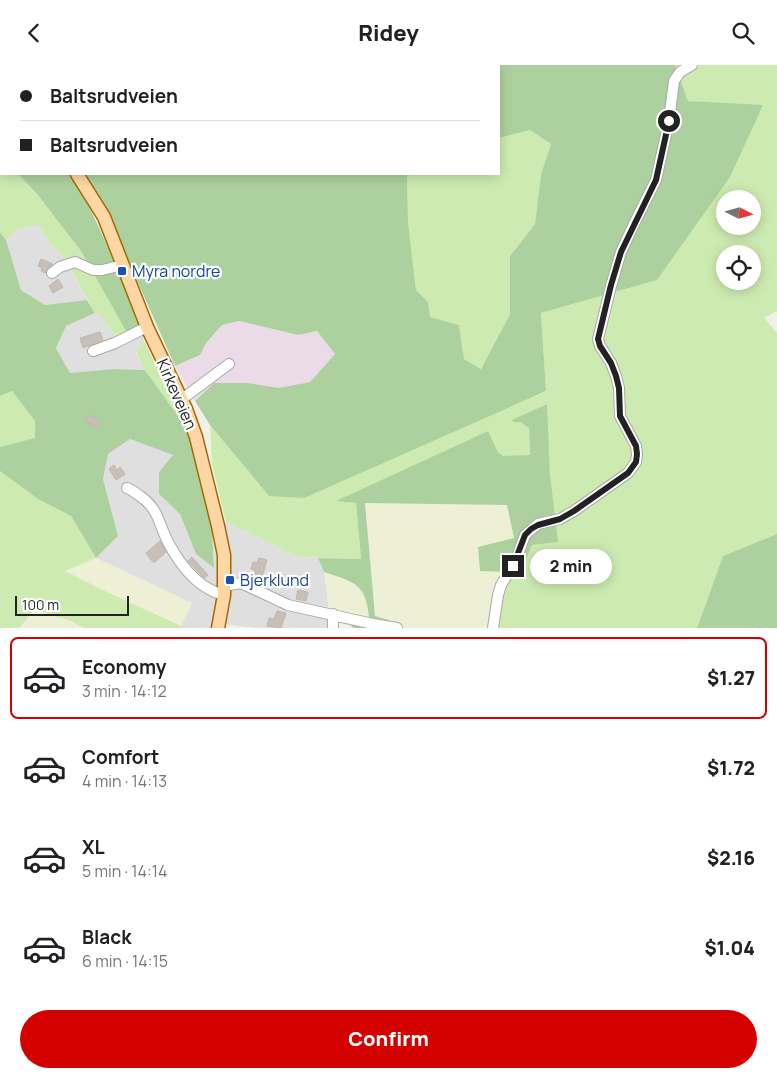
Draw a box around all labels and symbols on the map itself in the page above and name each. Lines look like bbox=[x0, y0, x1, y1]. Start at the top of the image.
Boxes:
route start bbox=[658, 110, 680, 132]
north arrow bbox=[716, 190, 761, 235]
place label: Myra nordre bbox=[132, 260, 220, 282]
marker: Myra nordre bbox=[116, 265, 128, 277]
street label: Kirkeveien bbox=[152, 355, 202, 433]
callout: 2 min bbox=[530, 549, 613, 583]
route end bbox=[502, 555, 524, 577]
place label: Bjerklund bbox=[240, 569, 309, 591]
marker: Bjerklund bbox=[224, 574, 236, 586]
scale bar bbox=[15, 593, 129, 616]

